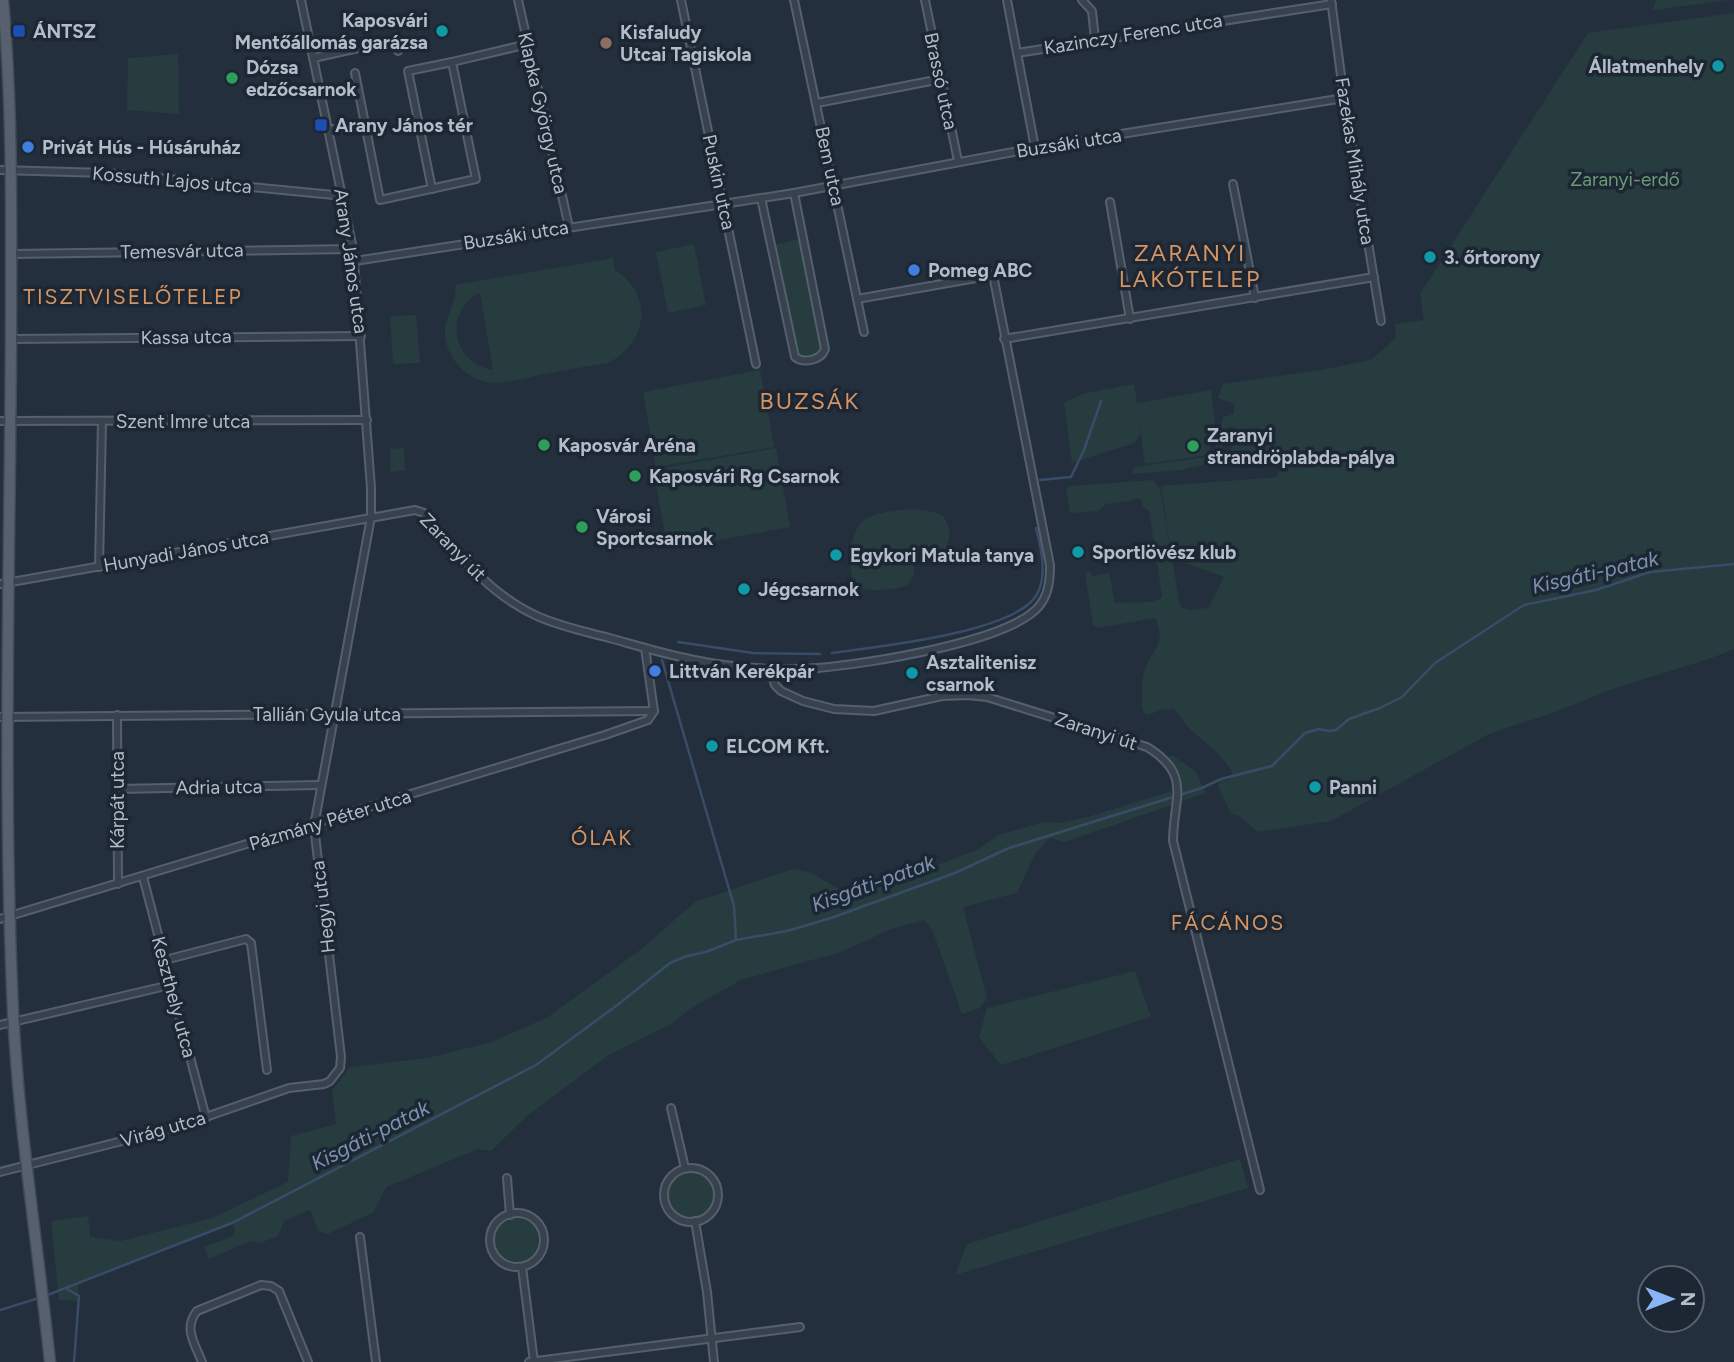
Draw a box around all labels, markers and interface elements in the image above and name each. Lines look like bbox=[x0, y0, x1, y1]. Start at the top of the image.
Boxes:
place label: Kaposvári Mentőállomás garázsa bbox=[235, 9, 428, 54]
street label: Kazinczy Ferenc utca bbox=[1042, 9, 1224, 59]
place label: ÁNTSZ bbox=[33, 20, 96, 43]
place label: Kisfaludy Utcai Tagiskola bbox=[620, 21, 752, 66]
marker: ÁNTSZ bbox=[11, 23, 27, 39]
marker: Kaposvári Mentőállomás garázsa bbox=[434, 23, 450, 39]
street label: Klapka György utca bbox=[513, 30, 573, 196]
street label: Brassó utca bbox=[919, 30, 963, 132]
marker: Kisfaludy Utcai Tagiskola bbox=[598, 35, 614, 51]
place label: Állatmenhely bbox=[1588, 55, 1704, 78]
place label: Dózsa edzőcsarnok bbox=[246, 56, 357, 101]
marker: Állatmenhely bbox=[1710, 58, 1726, 74]
marker: Dózsa edzőcsarnok bbox=[224, 70, 240, 86]
street label: Fazekas Mihály utca bbox=[1330, 76, 1380, 246]
place label: Arany János tér bbox=[335, 114, 473, 137]
marker: Arany János tér bbox=[313, 117, 329, 133]
street label: Buzsáki utca bbox=[1015, 123, 1123, 163]
street label: Bem utca bbox=[810, 124, 850, 208]
street label: Puskin utca bbox=[698, 132, 740, 232]
place label: Privát Hús - Húsáruház bbox=[42, 136, 241, 159]
marker: Privát Hús - Húsáruház bbox=[20, 139, 36, 155]
street label: Kossuth Lajos utca bbox=[91, 162, 253, 198]
park label: Zaranyi-erdő bbox=[1570, 168, 1680, 191]
street label: Arany János utca bbox=[329, 187, 373, 335]
street label: Buzsáki utca bbox=[462, 215, 570, 255]
street label: Temesvár utca bbox=[120, 238, 244, 264]
district label: ZARANYI LAKÓTELEP bbox=[1119, 239, 1261, 293]
place label: 3. őrtorony bbox=[1444, 246, 1540, 269]
marker: 3. őrtorony bbox=[1422, 249, 1438, 265]
place label: Pomeg ABC bbox=[928, 259, 1033, 282]
marker: Pomeg ABC bbox=[906, 262, 922, 278]
district label: TISZTVISELŐTELEP bbox=[23, 284, 243, 309]
street label: Kassa utca bbox=[140, 325, 232, 349]
district label: BUZSÁK bbox=[760, 387, 860, 415]
street label: Szent Imre utca bbox=[116, 410, 250, 433]
place label: Zaranyi strandröplabda-pálya bbox=[1207, 424, 1395, 469]
place label: Kaposvár Aréna bbox=[558, 434, 696, 457]
marker: Kaposvár Aréna bbox=[536, 437, 552, 453]
marker: Zaranyi strandröplabda-pálya bbox=[1185, 438, 1201, 454]
place label: Kaposvári Rg Csarnok bbox=[649, 465, 841, 488]
marker: Kaposvári Rg Csarnok bbox=[627, 468, 643, 484]
place label: Városi Sportcsarnok bbox=[596, 505, 714, 550]
street label: Zaranyi út bbox=[415, 508, 491, 586]
marker: Városi Sportcsarnok bbox=[574, 519, 590, 535]
street label: Hunyadi János utca bbox=[102, 525, 270, 577]
place label: Sportlövész klub bbox=[1092, 541, 1236, 564]
place label: Egykori Matula tanya bbox=[850, 544, 1034, 567]
marker: Sportlövész klub bbox=[1070, 544, 1086, 560]
water label: Kisgáti-patak bbox=[1529, 545, 1662, 599]
marker: Egykori Matula tanya bbox=[828, 547, 844, 563]
place label: Jégcsarnok bbox=[758, 578, 860, 601]
marker: Jégcsarnok bbox=[736, 581, 752, 597]
place label: Asztalitenisz csarnok bbox=[926, 651, 1036, 696]
place label: Littván Kerékpár bbox=[669, 660, 814, 683]
marker: Littván Kerékpár bbox=[647, 663, 663, 679]
marker: Asztalitenisz csarnok bbox=[904, 665, 920, 681]
street label: Tallián Gyula utca bbox=[253, 703, 401, 726]
street label: Zaranyi út bbox=[1052, 707, 1140, 755]
place label: ELCOM Kft. bbox=[726, 735, 829, 758]
marker: ELCOM Kft. bbox=[704, 738, 720, 754]
street label: Kárpát utca bbox=[106, 751, 129, 849]
street label: Adria utca bbox=[175, 775, 263, 799]
place label: Panni bbox=[1329, 776, 1377, 799]
marker: Panni bbox=[1307, 779, 1323, 795]
street label: Pázmány Péter utca bbox=[246, 784, 414, 856]
district label: ÓLAK bbox=[571, 825, 633, 850]
water label: Kisgáti-patak bbox=[808, 849, 939, 917]
street label: Hegyi utca bbox=[306, 860, 340, 954]
district label: FÁCÁNOS bbox=[1171, 910, 1285, 935]
street label: Keszthely utca bbox=[147, 934, 201, 1060]
water label: Kisgáti-patak bbox=[307, 1094, 434, 1175]
street label: Virág utca bbox=[118, 1106, 208, 1152]
north arrow bbox=[1636, 1264, 1706, 1334]
text: N bbox=[1676, 1292, 1699, 1306]

